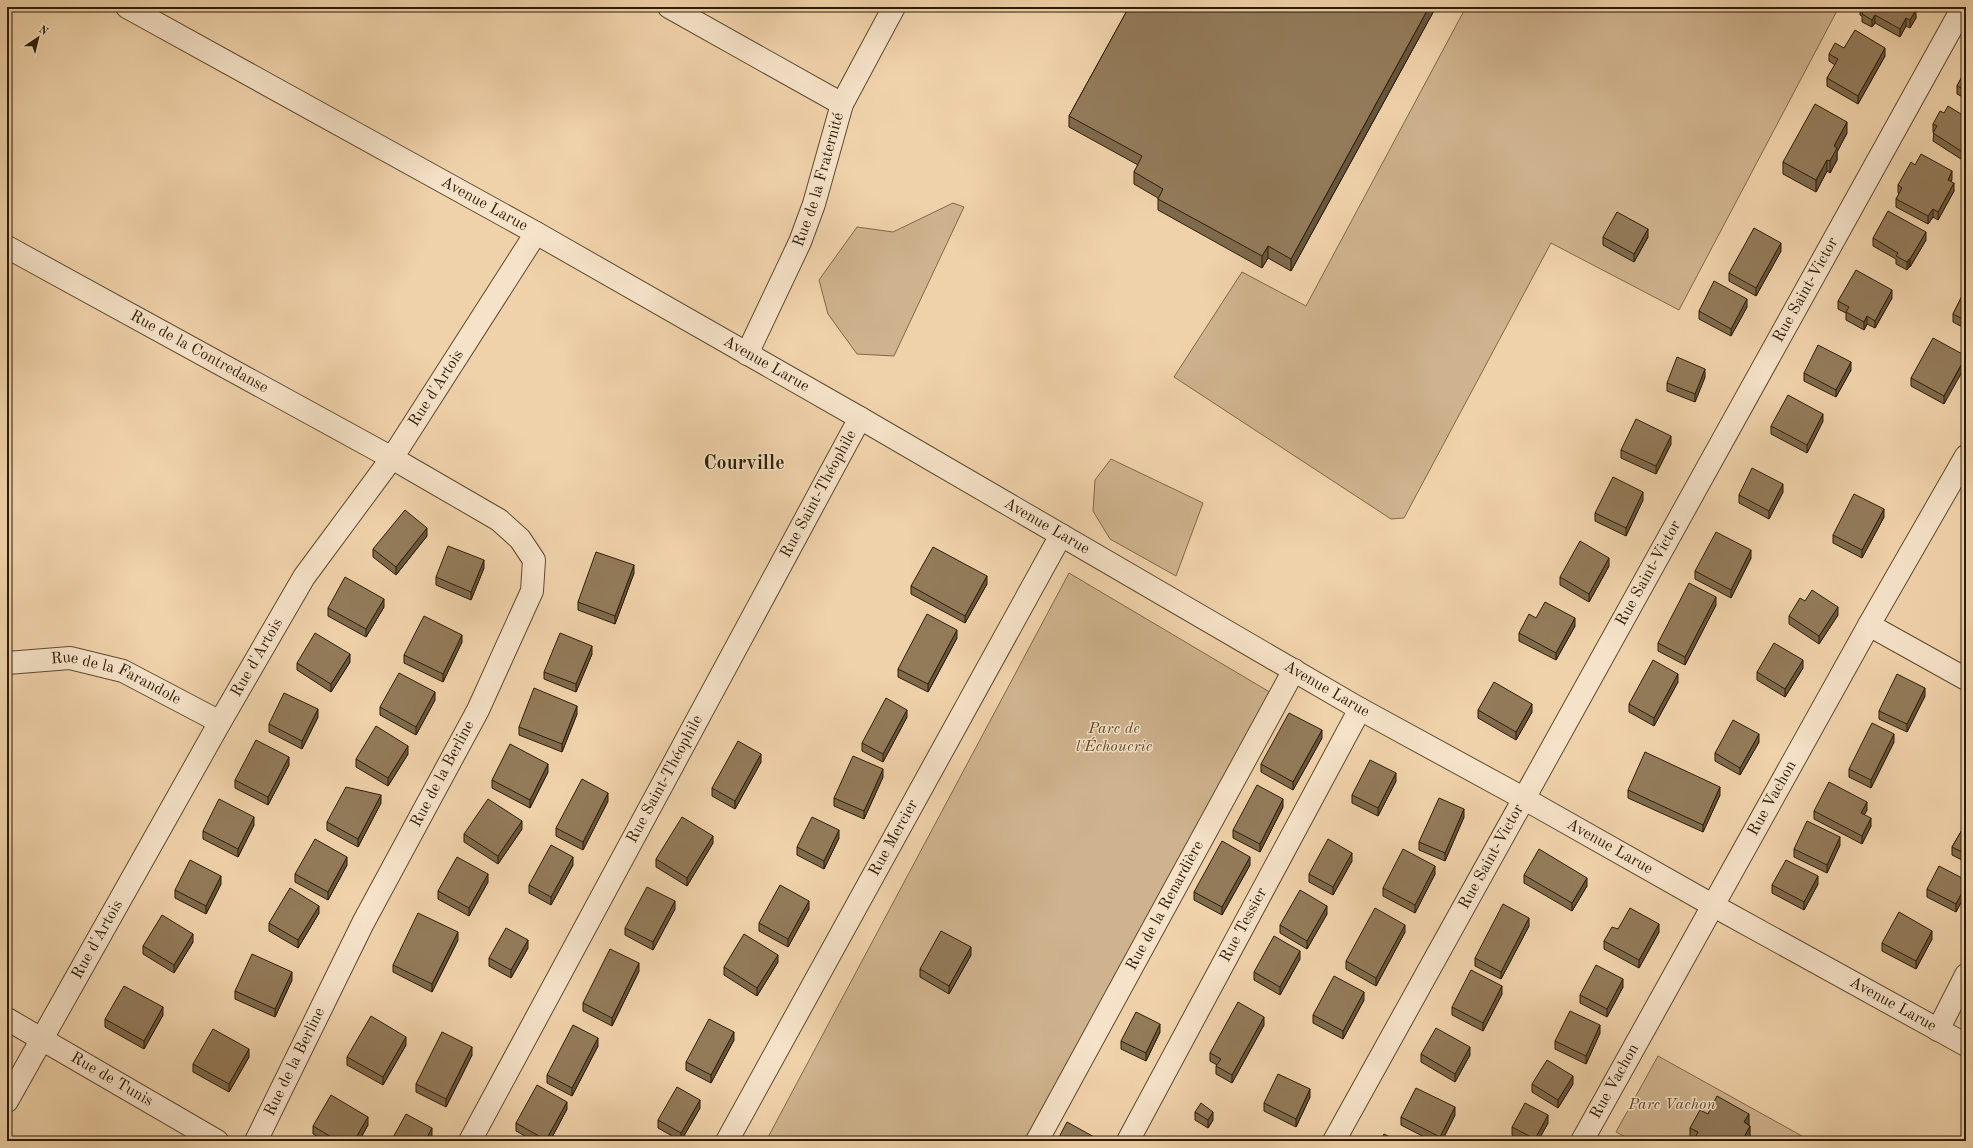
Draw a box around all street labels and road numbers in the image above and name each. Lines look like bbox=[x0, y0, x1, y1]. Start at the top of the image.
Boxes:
street label: Rue de la Fraternité bbox=[791, 111, 847, 249]
street label: Avenue Larue bbox=[438, 174, 530, 235]
street label: Rue Saint-Victor bbox=[1771, 235, 1842, 345]
street label: Rue de la Contredanse bbox=[127, 308, 271, 396]
street label: Avenue Larue bbox=[720, 333, 812, 395]
street label: Rue d'Artois bbox=[406, 347, 467, 430]
street label: Rue Saint-Théophile bbox=[778, 428, 860, 561]
street label: Avenue Larue bbox=[1001, 495, 1092, 558]
street label: Rue Saint-Victor bbox=[1613, 518, 1684, 629]
street label: Rue d'Artois bbox=[228, 616, 286, 700]
street label: Rue de la Farandole bbox=[50, 650, 183, 708]
street label: Avenue Larue bbox=[1281, 658, 1372, 720]
street label: Rue Saint-Théophile bbox=[624, 713, 706, 846]
street label: Rue de la Berline bbox=[408, 718, 478, 830]
street label: Rue Vachon bbox=[1745, 758, 1800, 839]
street label: Rue Mercier bbox=[867, 797, 922, 879]
street label: Rue Saint-Victor bbox=[1456, 801, 1527, 912]
street label: Avenue Larue bbox=[1564, 816, 1655, 878]
street label: Rue de la Renardière bbox=[1124, 838, 1207, 973]
street label: Rue Tessier bbox=[1218, 885, 1271, 965]
street label: Rue d'Artois bbox=[69, 898, 126, 982]
street label: Avenue Larue bbox=[1846, 974, 1939, 1035]
street label: Rue de la Berline bbox=[262, 1005, 328, 1119]
street label: Rue Vachon bbox=[1588, 1041, 1642, 1122]
street label: Rue de Tunis bbox=[68, 1050, 155, 1110]

